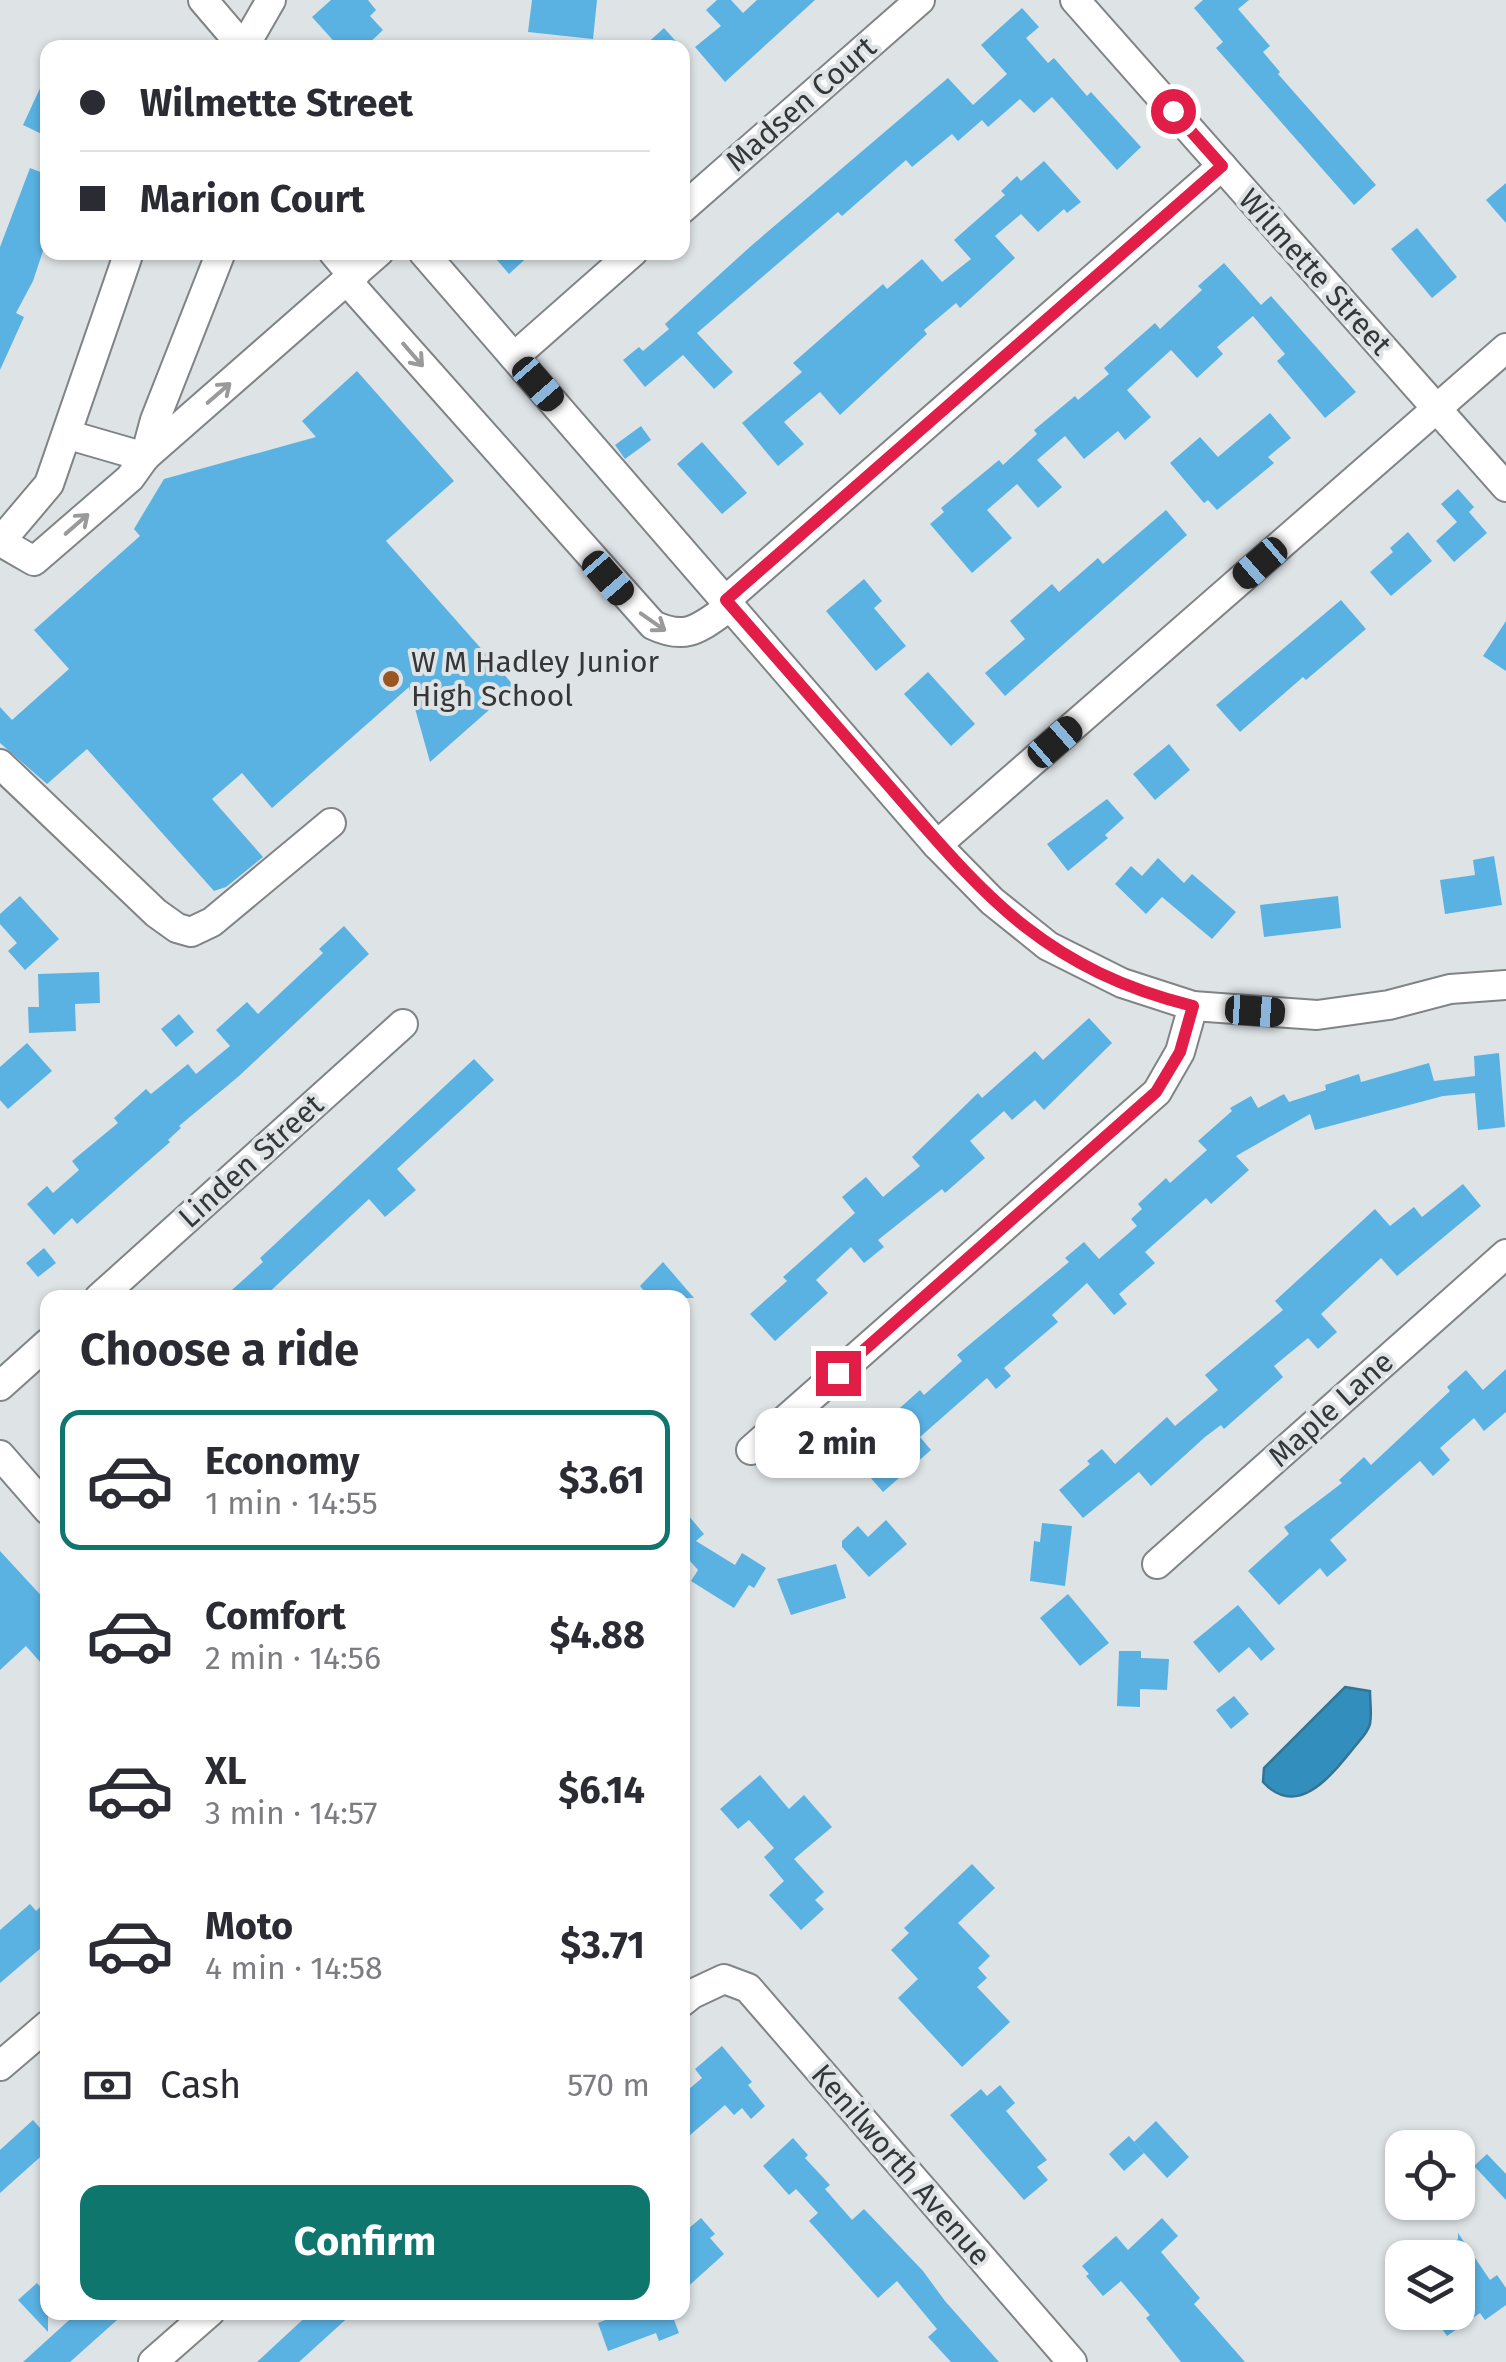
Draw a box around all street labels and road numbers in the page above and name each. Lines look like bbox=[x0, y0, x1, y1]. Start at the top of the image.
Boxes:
street label: Madsen Court bbox=[719, 29, 884, 179]
street label: Wilmette Street bbox=[1231, 182, 1399, 363]
street label: Linden Street bbox=[171, 1087, 331, 1235]
street label: Maple Lane bbox=[1261, 1344, 1401, 1474]
street label: Kenilworth Avenue bbox=[804, 2057, 998, 2273]

